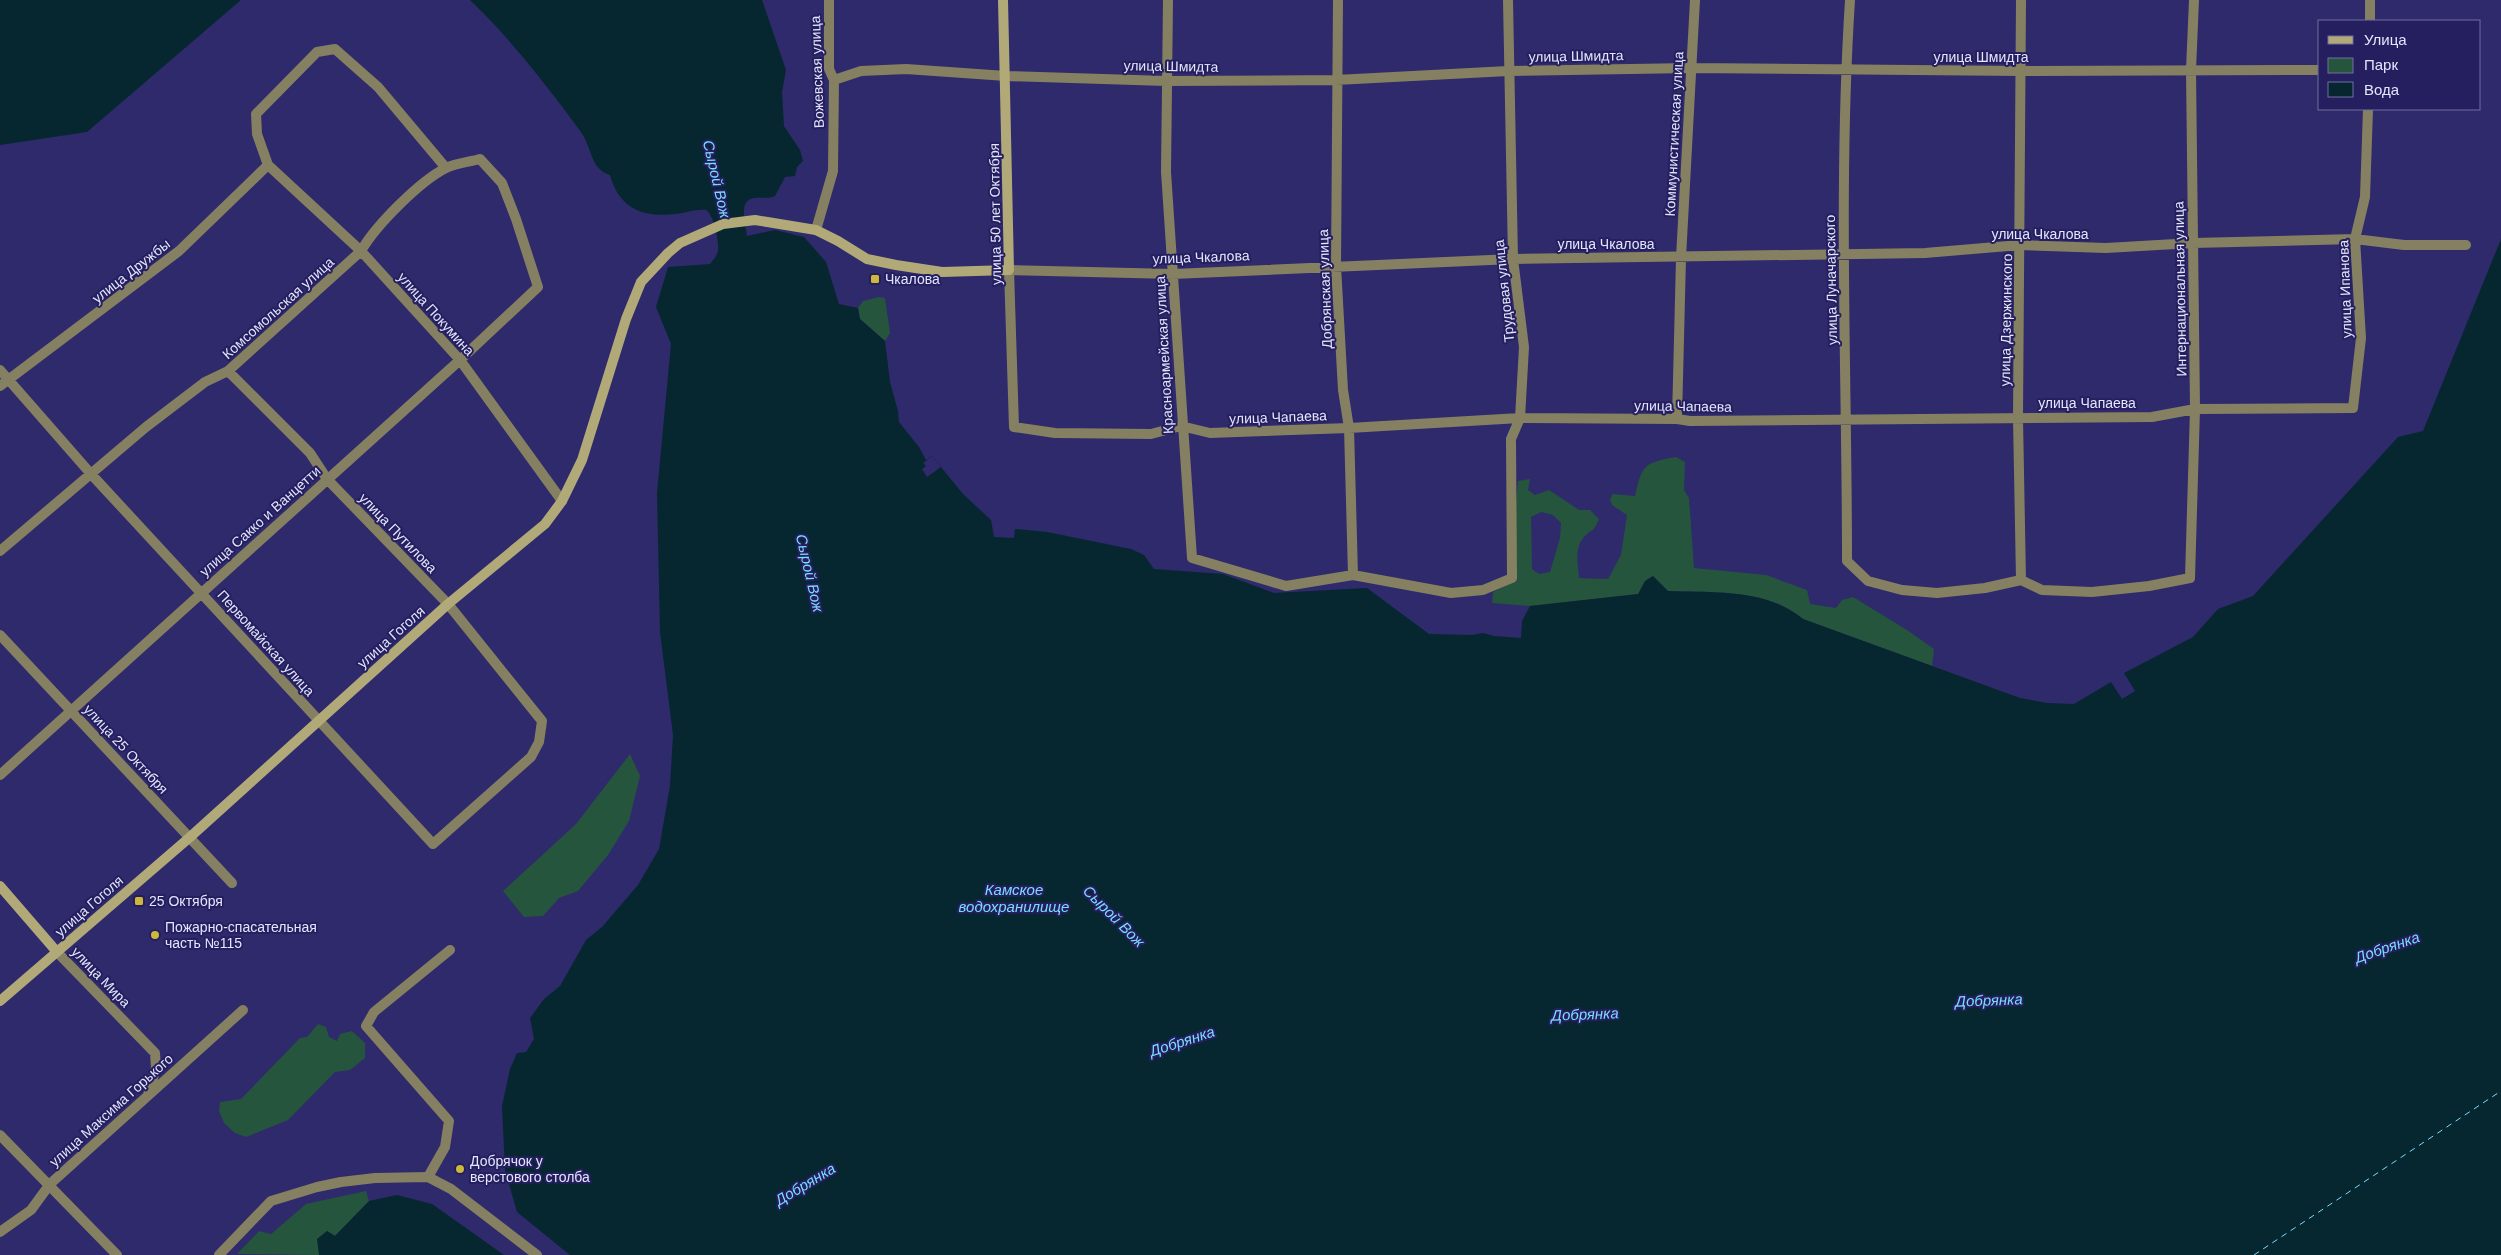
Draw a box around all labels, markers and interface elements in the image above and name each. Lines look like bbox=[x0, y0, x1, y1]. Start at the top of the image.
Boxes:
street label: Вожевская улица bbox=[807, 15, 827, 129]
legend bbox=[2318, 20, 2481, 110]
text: Улица bbox=[2364, 31, 2407, 48]
street label: улица Шмидта bbox=[1528, 47, 1624, 65]
street label: улица Шмидта bbox=[1934, 49, 2029, 65]
street label: Коммунистическая улица bbox=[1662, 51, 1686, 217]
text: Парк bbox=[2364, 56, 2398, 73]
street label: улица Шмидта bbox=[1123, 57, 1219, 75]
text: Вода bbox=[2364, 81, 2400, 98]
water label: Сырой Вож bbox=[700, 138, 734, 220]
street label: улица 50 лет Октября bbox=[986, 143, 1004, 285]
street label: Интернациональная улица bbox=[2170, 201, 2190, 377]
street label: улица Луначарского bbox=[1822, 214, 1840, 345]
street label: улица Чкалова bbox=[1991, 226, 2089, 242]
street label: Добрянская улица bbox=[1315, 229, 1335, 349]
street label: улица Дружбы bbox=[89, 236, 173, 306]
street label: улица Чкалова bbox=[1557, 236, 1655, 252]
street label: Трудовая улица bbox=[1491, 239, 1517, 343]
street label: улица Ипанова bbox=[2335, 239, 2355, 338]
street label: улица Чкалова bbox=[1152, 247, 1250, 267]
street label: улица Дзержинского bbox=[1997, 253, 2015, 386]
street label: Комсомольская улица bbox=[219, 254, 337, 362]
street label: улица Покумина bbox=[394, 269, 478, 359]
place label: Чкалова bbox=[885, 271, 940, 287]
marker: Чкалова bbox=[869, 273, 881, 285]
street label: Красноармейская улица bbox=[1152, 275, 1176, 434]
street label: улица Чапаева bbox=[2038, 395, 2136, 411]
street label: улица Чапаева bbox=[1634, 397, 1732, 415]
street label: улица Чапаева bbox=[1229, 407, 1327, 427]
street label: улица Сакко и Ванцетти bbox=[196, 463, 324, 579]
street label: улица Путилова bbox=[356, 490, 440, 576]
water label: Сырой Вож bbox=[793, 532, 827, 614]
street label: Первомайская улица bbox=[214, 587, 318, 699]
street label: улица Гоголя bbox=[354, 603, 428, 671]
street label: улица 25 Октября bbox=[81, 701, 171, 797]
street label: улица Гоголя bbox=[52, 872, 126, 940]
water label: Камское водохранилище bbox=[959, 881, 1069, 915]
water label: Сырой Вож bbox=[1080, 882, 1149, 951]
place label: 25 Октября bbox=[149, 893, 223, 909]
marker: 25 Октября bbox=[133, 895, 145, 907]
place label: Пожарно-спасательная часть №115 bbox=[165, 919, 317, 951]
water label: Добрянка bbox=[2351, 928, 2422, 967]
marker: Пожарно-спасательная часть №115 bbox=[149, 929, 161, 941]
street label: улица Мира bbox=[68, 944, 134, 1011]
water label: Добрянка bbox=[1953, 990, 2023, 1010]
water label: Добрянка bbox=[1549, 1004, 1619, 1024]
water label: Добрянка bbox=[1146, 1023, 1217, 1060]
street label: улица Максима Горького bbox=[46, 1050, 176, 1170]
place label: Добрячок у верстового столба bbox=[470, 1153, 590, 1185]
water label: Добрянка bbox=[770, 1159, 838, 1210]
marker: Добрячок у верстового столба bbox=[454, 1163, 466, 1175]

